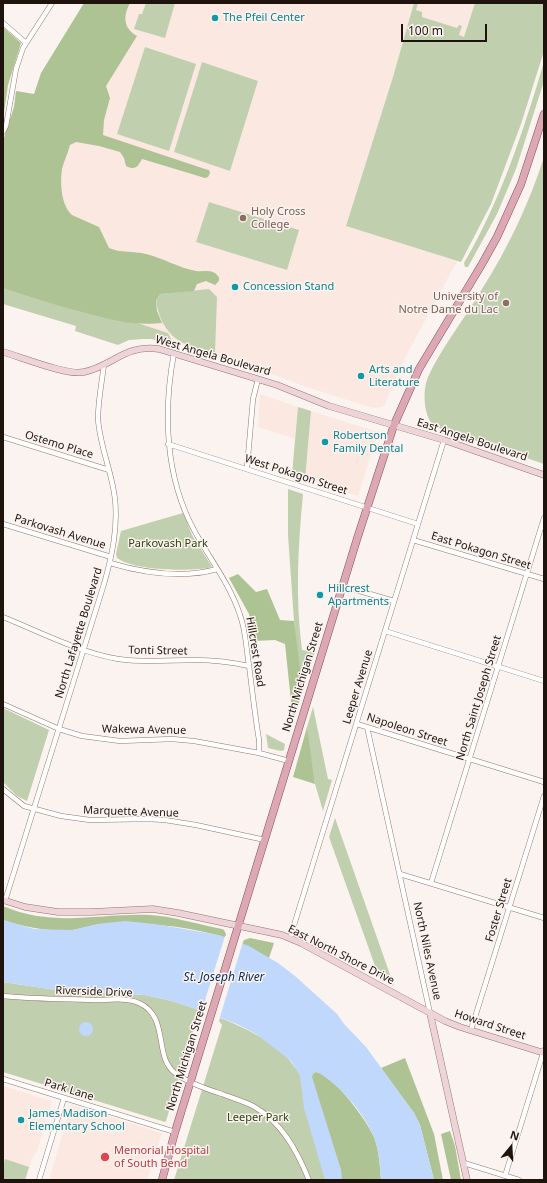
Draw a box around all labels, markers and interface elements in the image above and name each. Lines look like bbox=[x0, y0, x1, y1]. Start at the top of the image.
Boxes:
place label: The Pfeil Center bbox=[223, 11, 305, 25]
marker: The Pfeil Center bbox=[210, 13, 220, 23]
scale bar bbox=[403, 16, 489, 42]
text: 100 m bbox=[408, 22, 443, 39]
place label: Holy Cross College bbox=[251, 205, 306, 231]
marker: Holy Cross College bbox=[238, 213, 248, 223]
place label: Concession Stand bbox=[243, 280, 334, 294]
marker: Concession Stand bbox=[230, 282, 240, 292]
place label: University of Notre Dame du Lac bbox=[398, 290, 498, 316]
marker: University of Notre Dame du Lac bbox=[501, 298, 511, 308]
street label: West Angela Boulevard bbox=[154, 333, 272, 379]
place label: Arts and Literature bbox=[369, 363, 420, 389]
marker: Arts and Literature bbox=[356, 371, 366, 381]
street label: East Angela Boulevard bbox=[415, 416, 529, 464]
street label: Ostemo Place bbox=[23, 428, 95, 462]
place label: Robertson Family Dental bbox=[333, 429, 403, 455]
marker: Robertson Family Dental bbox=[320, 437, 330, 447]
street label: West Pokagon Street bbox=[243, 452, 349, 498]
street label: Parkovash Avenue bbox=[13, 512, 107, 552]
street label: East Pokagon Street bbox=[430, 530, 532, 572]
park label: Parkovash Park bbox=[128, 537, 208, 551]
street label: North Lafayette Boulevard bbox=[53, 566, 105, 700]
place label: Hillcrest Apartments bbox=[328, 582, 389, 608]
marker: Hillcrest Apartments bbox=[315, 590, 325, 600]
street label: Hillcrest Road bbox=[243, 616, 267, 688]
street label: North Michigan Street bbox=[280, 620, 326, 734]
street label: North Saint Joseph Street bbox=[454, 634, 504, 762]
street label: Tonti Street bbox=[128, 644, 188, 658]
street label: Leeper Avenue bbox=[340, 648, 376, 726]
street label: Napoleon Street bbox=[365, 711, 449, 749]
street label: Wakewa Avenue bbox=[102, 723, 186, 737]
street label: Marquette Avenue bbox=[83, 804, 179, 820]
street label: Foster Street bbox=[483, 877, 515, 943]
street label: North Niles Avenue bbox=[410, 901, 444, 1001]
street label: East North Shore Drive bbox=[286, 922, 396, 988]
water label: St. Joseph River bbox=[184, 971, 264, 985]
street label: Riverside Drive bbox=[55, 984, 133, 1000]
street label: North Michigan Street bbox=[164, 999, 210, 1113]
street label: Howard Street bbox=[453, 1007, 527, 1043]
street label: Park Lane bbox=[43, 1076, 95, 1104]
place label: James Madison Elementary School bbox=[29, 1107, 125, 1133]
park label: Leeper Park bbox=[227, 1111, 289, 1125]
marker: James Madison Elementary School bbox=[16, 1115, 26, 1125]
north arrow bbox=[491, 1127, 531, 1167]
text: N bbox=[508, 1127, 521, 1144]
place label: Memorial Hospital of South Bend bbox=[114, 1144, 209, 1170]
marker: Memorial Hospital of South Bend bbox=[99, 1151, 111, 1163]

